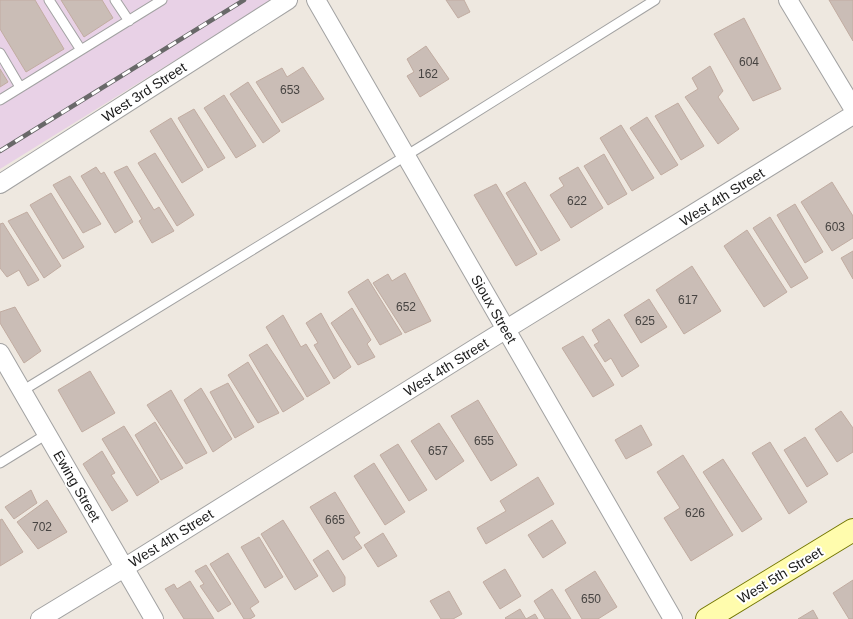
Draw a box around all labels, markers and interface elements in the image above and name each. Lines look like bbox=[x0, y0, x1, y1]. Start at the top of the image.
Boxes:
house number: 604 bbox=[739, 55, 759, 69]
street label: West 3rd Street bbox=[99, 59, 189, 125]
house number: 162 bbox=[418, 67, 438, 81]
house number: 653 bbox=[280, 83, 300, 97]
street label: West 4th Street bbox=[677, 165, 767, 229]
house number: 622 bbox=[567, 194, 587, 208]
house number: 603 bbox=[825, 220, 845, 234]
street label: Sioux Street bbox=[468, 272, 520, 346]
house number: 617 bbox=[678, 293, 698, 307]
house number: 652 bbox=[396, 300, 416, 314]
house number: 625 bbox=[635, 314, 655, 328]
street label: West 4th Street bbox=[401, 335, 491, 399]
house number: 655 bbox=[474, 434, 494, 448]
house number: 657 bbox=[428, 444, 448, 458]
street label: Ewing Street bbox=[50, 448, 104, 524]
street label: West 4th Street bbox=[126, 506, 216, 570]
house number: 626 bbox=[685, 506, 705, 520]
house number: 665 bbox=[325, 513, 345, 527]
house number: 702 bbox=[32, 520, 52, 534]
street label: West 5th Street bbox=[735, 543, 825, 607]
house number: 650 bbox=[581, 592, 601, 606]

